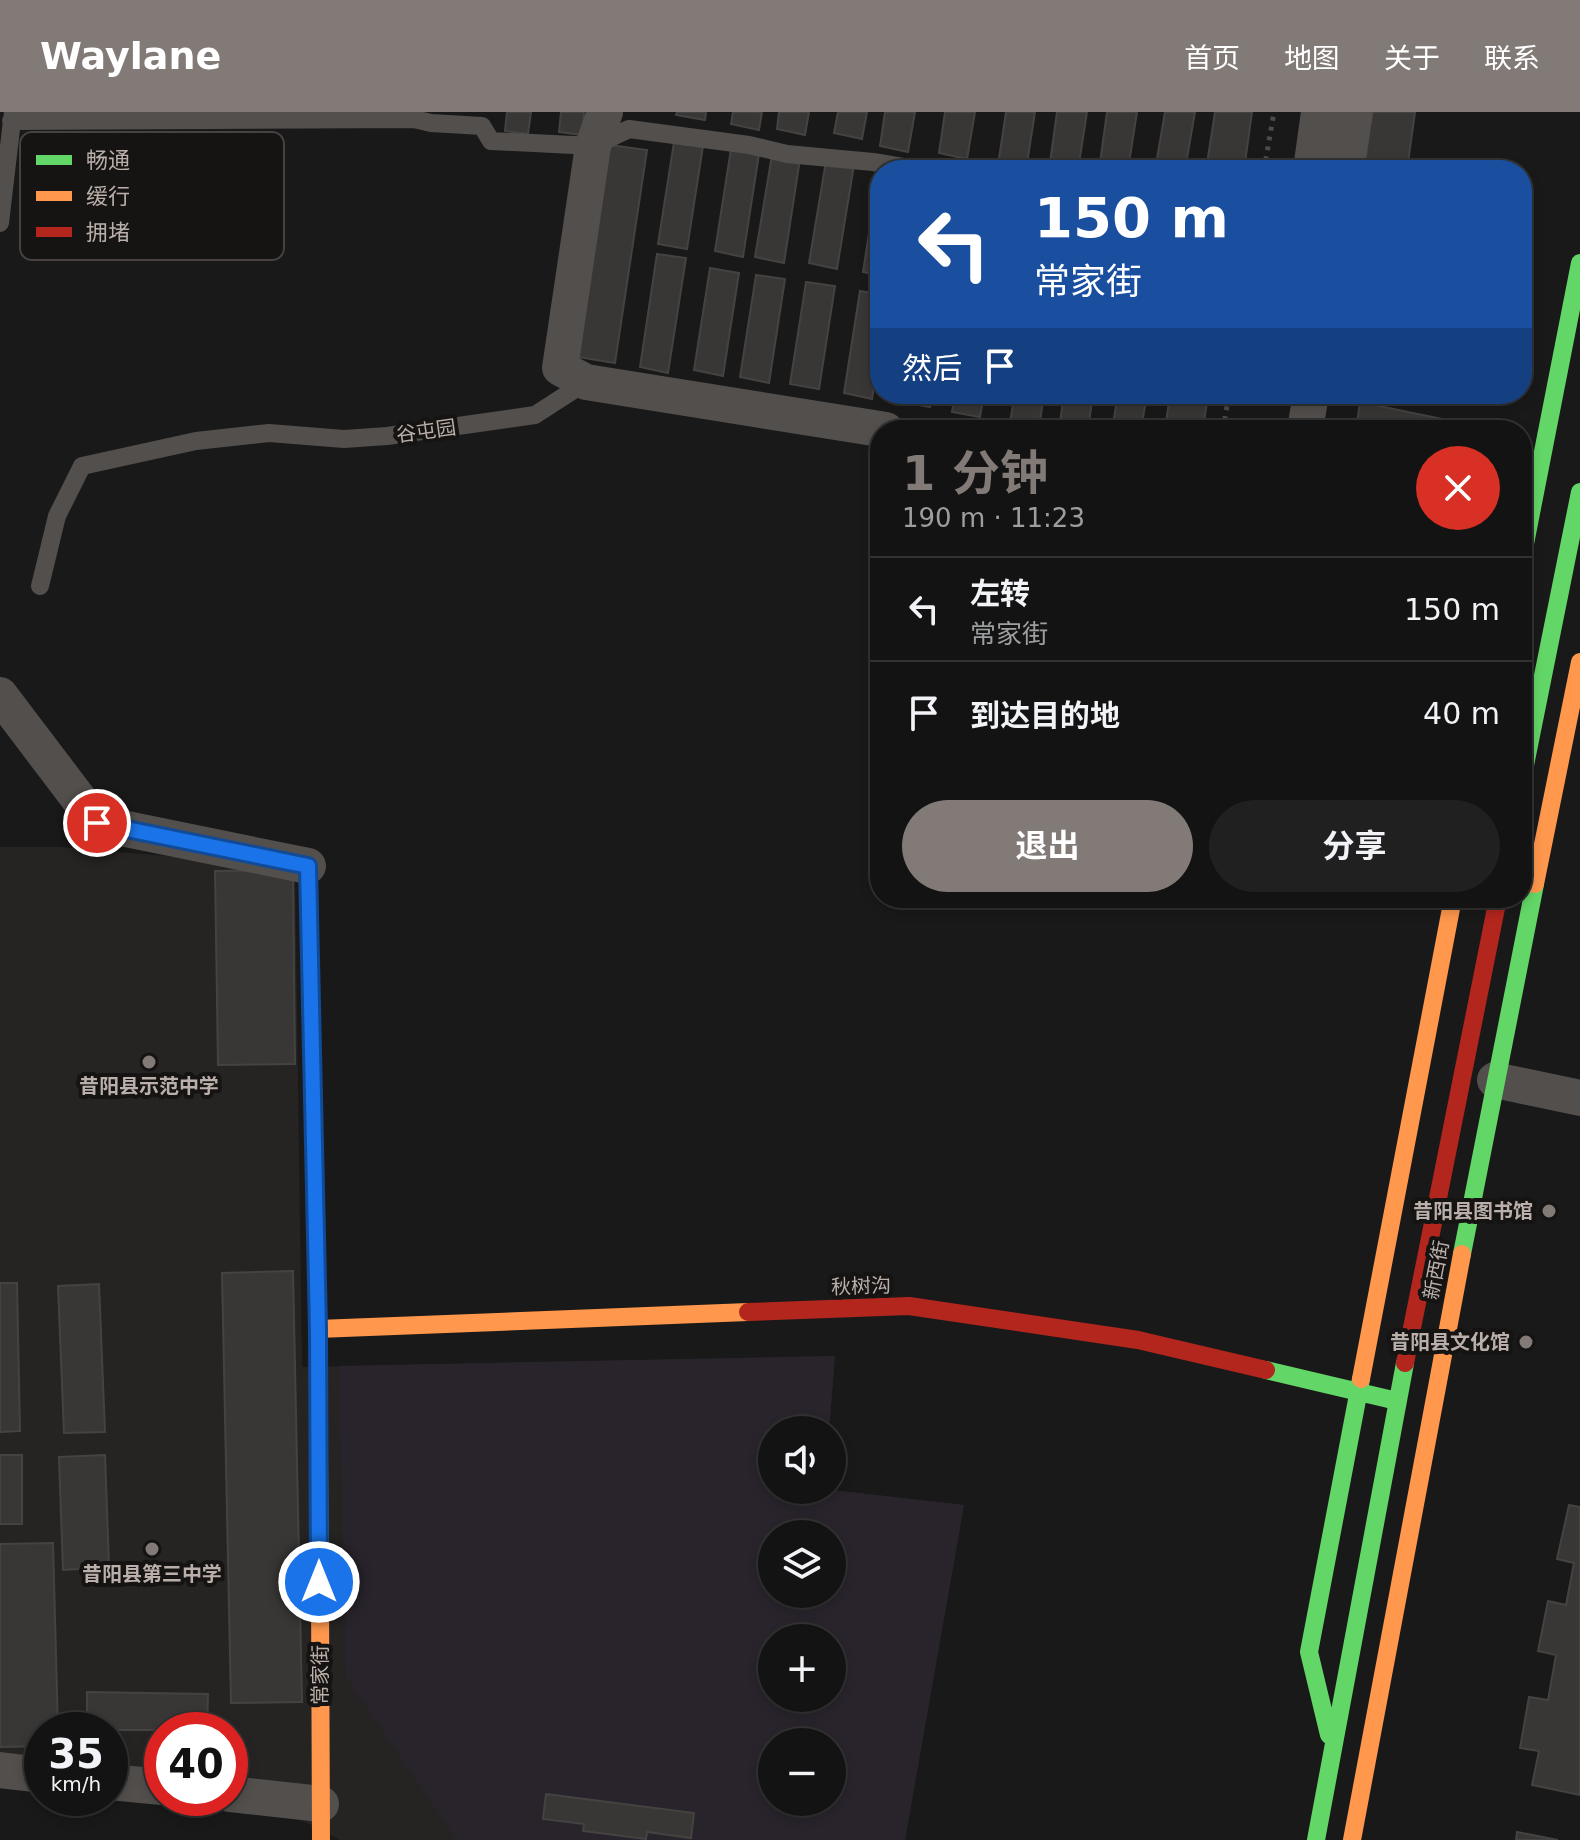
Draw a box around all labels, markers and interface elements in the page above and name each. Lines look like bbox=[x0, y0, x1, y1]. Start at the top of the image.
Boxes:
text: Waylane bbox=[40, 34, 221, 78]
text: 首页 bbox=[1184, 42, 1240, 75]
text: 地图 bbox=[1284, 42, 1340, 75]
text: 关于 bbox=[1384, 42, 1440, 75]
text: 联系 bbox=[1484, 42, 1540, 75]
legend bbox=[20, 132, 284, 260]
text: 畅通 bbox=[86, 148, 130, 173]
text: 缓行 bbox=[86, 184, 130, 209]
text: 150 m bbox=[1034, 185, 1229, 250]
icon: left bbox=[902, 192, 1006, 296]
text: 拥堵 bbox=[86, 220, 130, 245]
text: 常家街 bbox=[1034, 261, 1142, 302]
icon: arrive bbox=[978, 344, 1022, 388]
text: 然后 bbox=[902, 351, 962, 386]
street label: 谷屯园 bbox=[395, 415, 457, 447]
text: 1 分钟 bbox=[902, 445, 1048, 501]
button: close bbox=[1416, 446, 1500, 530]
text: 190 m · 11:23 bbox=[902, 503, 1085, 533]
text: 左转 bbox=[970, 576, 1030, 611]
icon: left bbox=[902, 587, 946, 631]
text: 150 m bbox=[1404, 592, 1500, 627]
text: 常家街 bbox=[970, 619, 1048, 649]
icon: arrive bbox=[902, 691, 946, 735]
text: 40 m bbox=[1423, 696, 1500, 731]
text: 到达目的地 bbox=[970, 698, 1120, 733]
pin bbox=[63, 789, 131, 857]
button: 退出 bbox=[902, 800, 1193, 892]
button: 分享 bbox=[1209, 800, 1500, 892]
icon: arrive bbox=[75, 801, 119, 845]
marker: 昔阳县示范中学 bbox=[140, 1053, 158, 1071]
place label: 昔阳县示范中学 bbox=[79, 1074, 219, 1098]
place label: 昔阳县图书馆 bbox=[1413, 1199, 1533, 1223]
marker: 昔阳县图书馆 bbox=[1540, 1202, 1558, 1220]
street label: 新西街 bbox=[1418, 1238, 1454, 1302]
street label: 秋树沟 bbox=[831, 1273, 891, 1299]
place label: 昔阳县文化馆 bbox=[1390, 1330, 1510, 1354]
marker: 昔阳县文化馆 bbox=[1517, 1333, 1535, 1351]
map controls bbox=[758, 1416, 846, 1816]
button: sound bbox=[758, 1416, 846, 1504]
button: layers bbox=[758, 1520, 846, 1608]
marker: 昔阳县第三中学 bbox=[143, 1540, 161, 1558]
position arrow bbox=[277, 1540, 361, 1624]
place label: 昔阳县第三中学 bbox=[82, 1562, 222, 1586]
button: + bbox=[758, 1624, 846, 1712]
street label: 常家街 bbox=[308, 1645, 332, 1705]
speed limit sign: 40 bbox=[144, 1712, 248, 1816]
button: − bbox=[758, 1728, 846, 1816]
text: 35 bbox=[48, 1731, 104, 1777]
text: km/h bbox=[51, 1772, 101, 1796]

